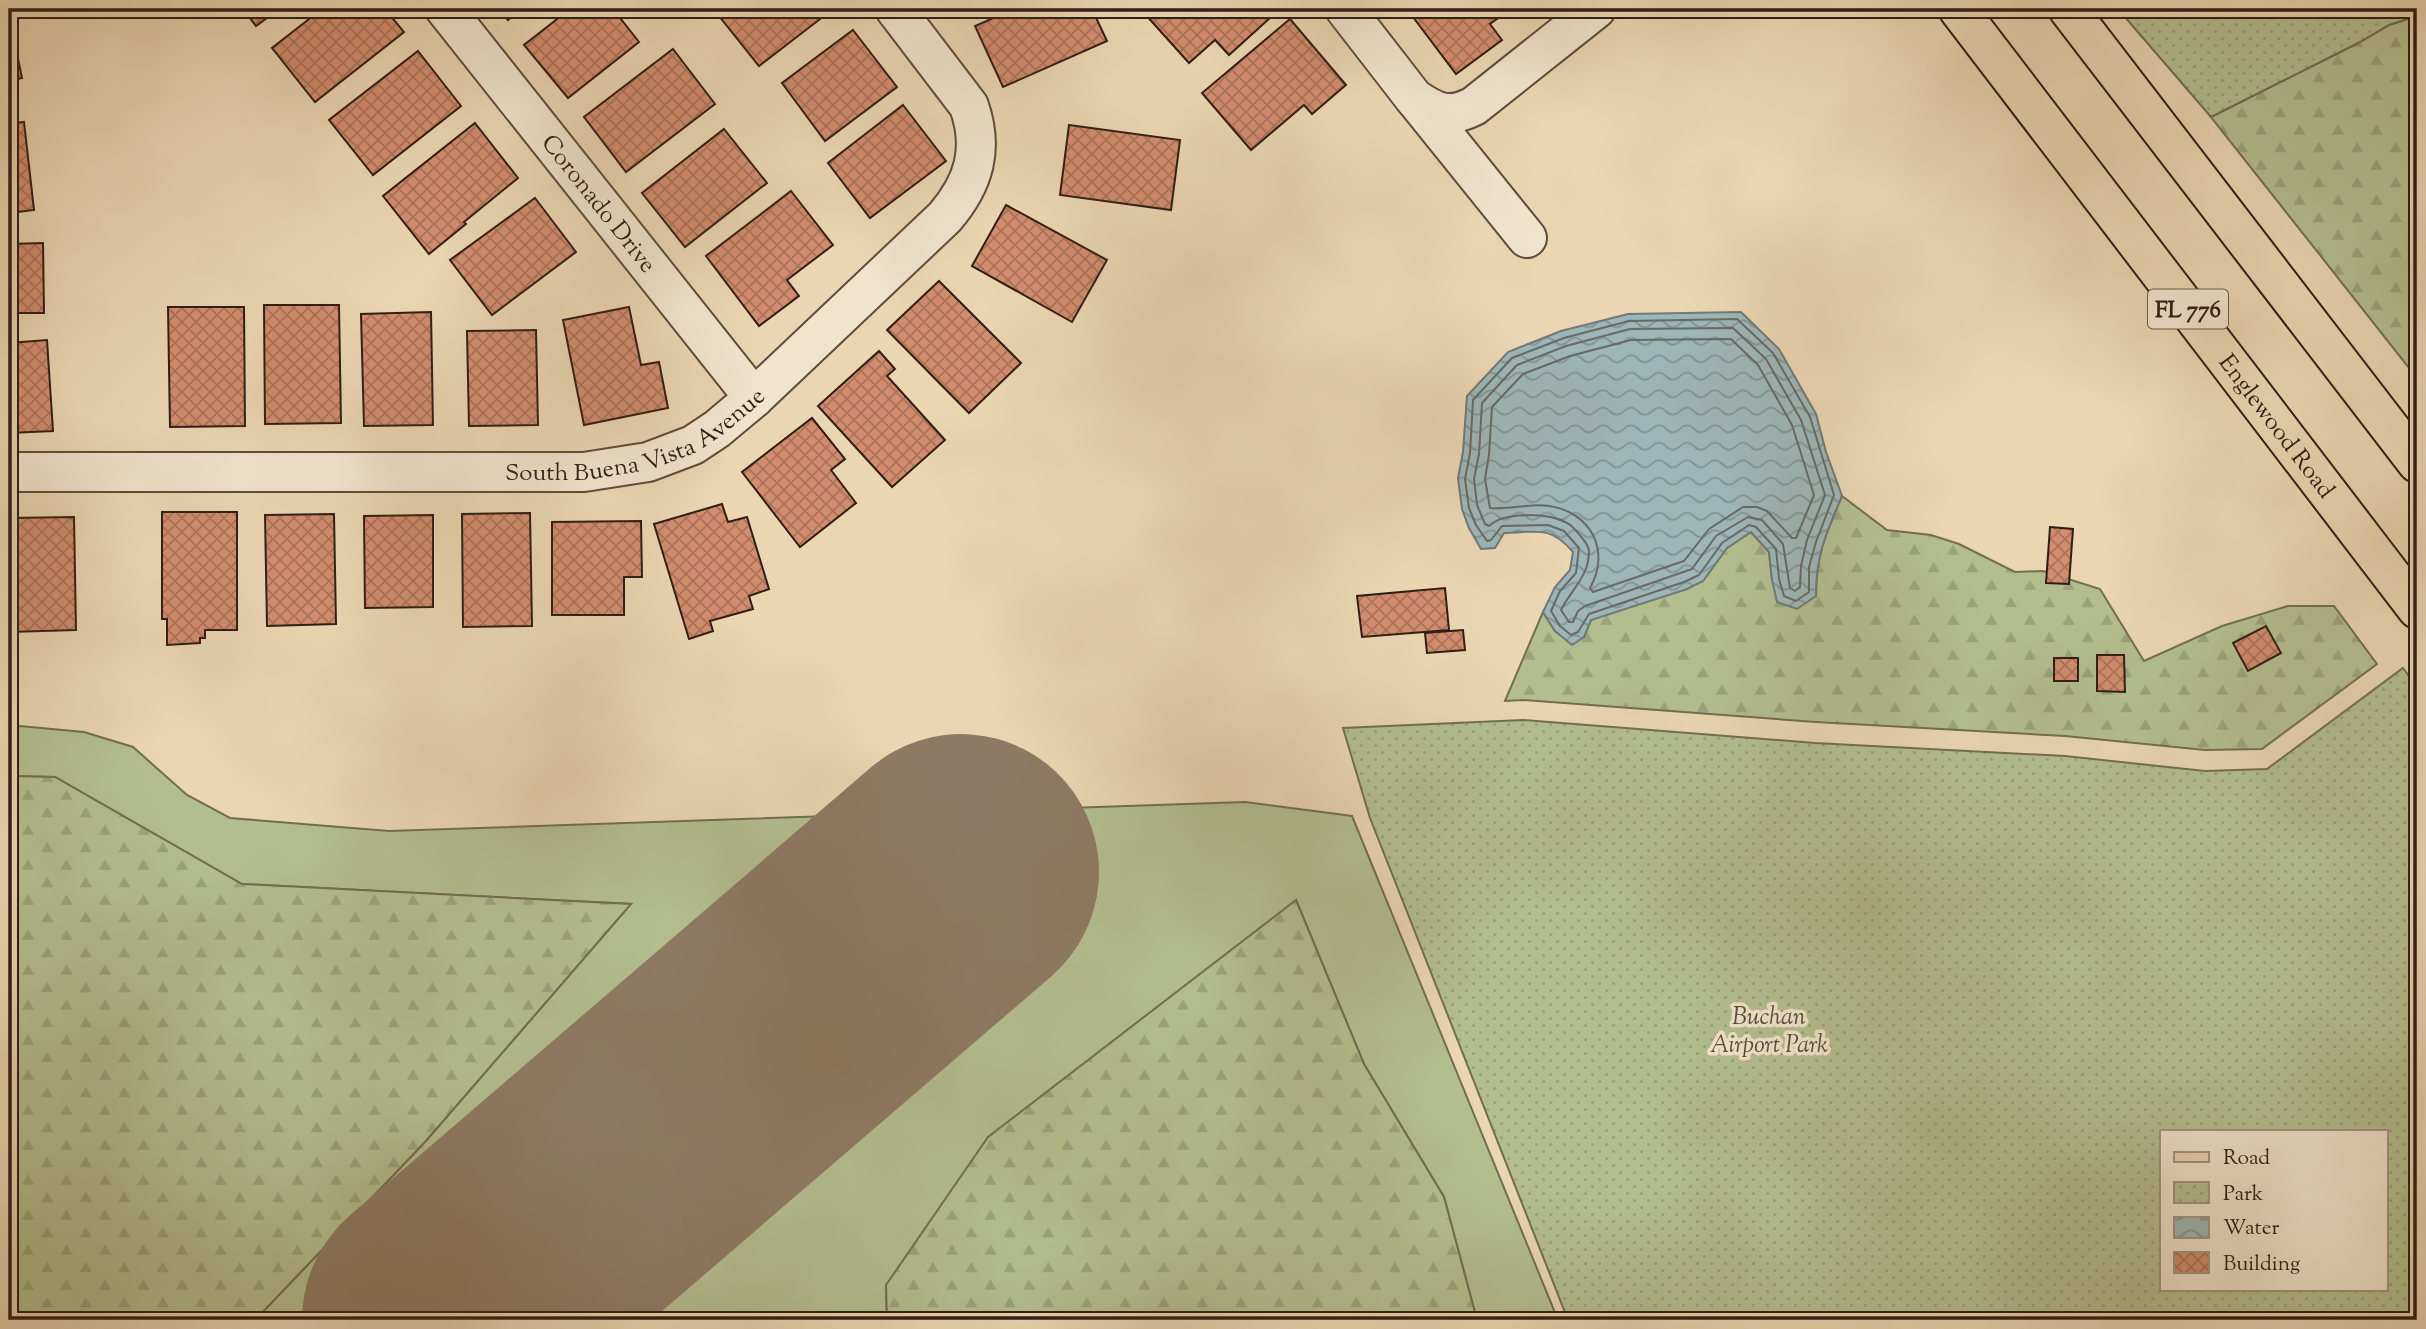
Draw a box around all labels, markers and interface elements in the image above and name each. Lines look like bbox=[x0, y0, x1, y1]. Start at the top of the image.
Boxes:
street label: Coronado Drive bbox=[532, 128, 663, 281]
road number: FL 776 bbox=[2148, 290, 2228, 328]
street label: Englewood Road bbox=[2209, 348, 2342, 507]
street label: South Buena Vista Avenue bbox=[505, 381, 774, 491]
park label: Buchan Airport Park bbox=[1710, 1001, 1828, 1063]
legend bbox=[2160, 1130, 2388, 1290]
text: Road bbox=[2223, 1144, 2270, 1174]
text: Park bbox=[2223, 1180, 2264, 1210]
text: Water bbox=[2223, 1214, 2280, 1244]
text: Building bbox=[2223, 1250, 2300, 1280]

